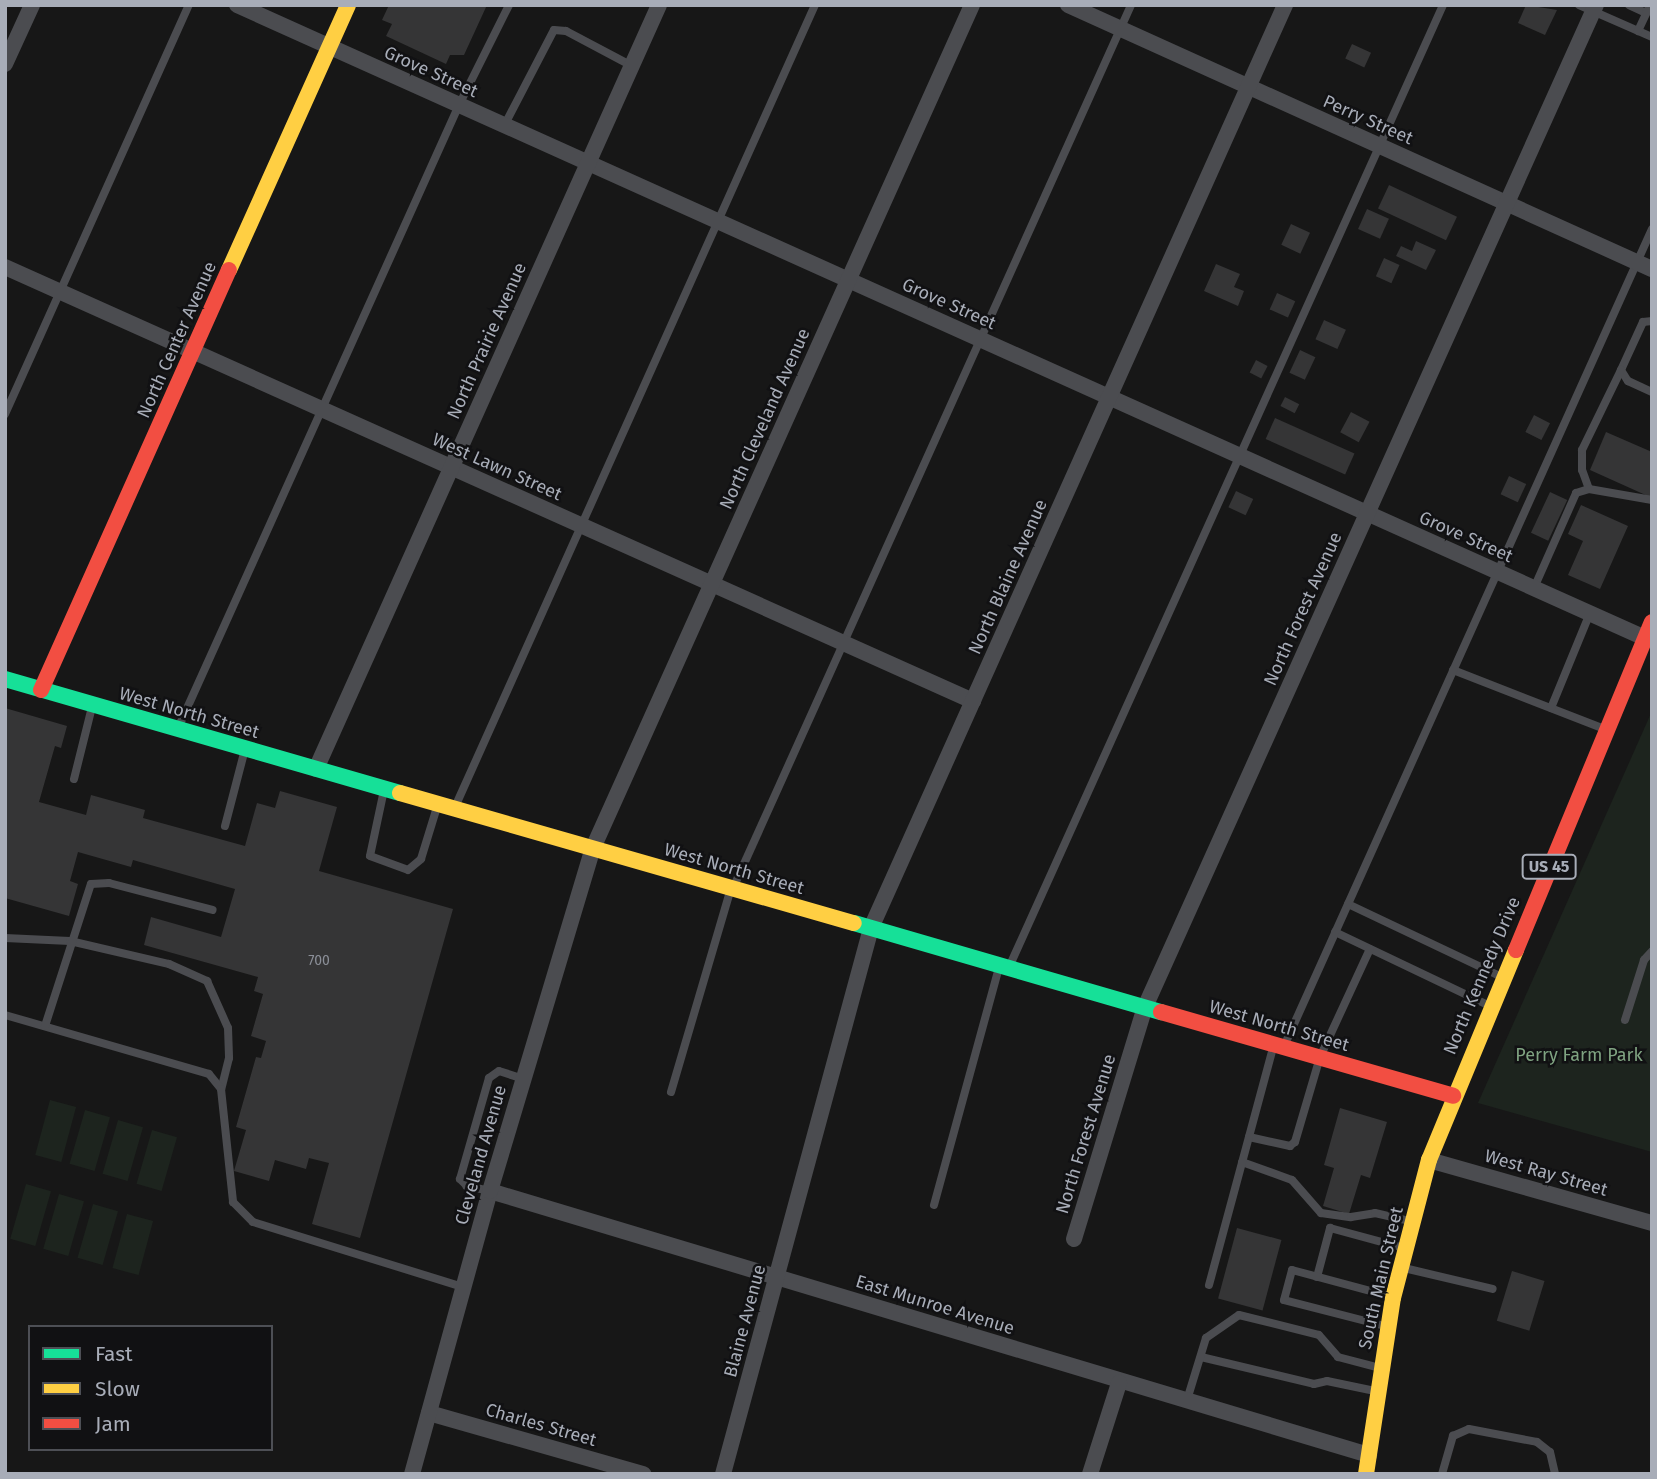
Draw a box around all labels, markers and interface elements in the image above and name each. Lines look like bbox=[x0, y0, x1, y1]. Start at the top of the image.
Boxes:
street label: Grove Street bbox=[381, 42, 481, 102]
street label: Perry Street bbox=[1320, 91, 1416, 149]
street label: North Center Avenue bbox=[133, 258, 221, 422]
street label: North Prairie Avenue bbox=[443, 259, 531, 423]
street label: Grove Street bbox=[899, 274, 999, 334]
street label: North Cleveland Avenue bbox=[715, 325, 815, 513]
street label: West Lawn Street bbox=[429, 429, 565, 505]
street label: North Blaine Avenue bbox=[964, 496, 1052, 658]
street label: Grove Street bbox=[1416, 507, 1516, 567]
street label: North Forest Avenue bbox=[1259, 529, 1347, 689]
street label: West North Street bbox=[117, 683, 261, 743]
street label: West North Street bbox=[662, 839, 806, 899]
road number: US 45 bbox=[1521, 854, 1577, 880]
street label: North Kennedy Drive bbox=[1439, 894, 1525, 1058]
house number: 700 bbox=[308, 953, 330, 969]
street label: West North Street bbox=[1207, 996, 1351, 1056]
park label: Perry Farm Park bbox=[1515, 1044, 1643, 1066]
street label: North Forest Avenue bbox=[1051, 1052, 1121, 1216]
street label: Cleveland Avenue bbox=[451, 1083, 511, 1227]
street label: West Ray Street bbox=[1482, 1145, 1610, 1201]
street label: South Main Street bbox=[1354, 1205, 1408, 1351]
street label: Blaine Avenue bbox=[720, 1262, 770, 1380]
street label: East Munroe Avenue bbox=[853, 1271, 1017, 1339]
legend bbox=[28, 1325, 273, 1451]
text: Fast bbox=[95, 1341, 133, 1367]
text: Slow bbox=[95, 1376, 140, 1402]
street label: Charles Street bbox=[483, 1399, 599, 1451]
text: Jam bbox=[95, 1411, 131, 1437]

